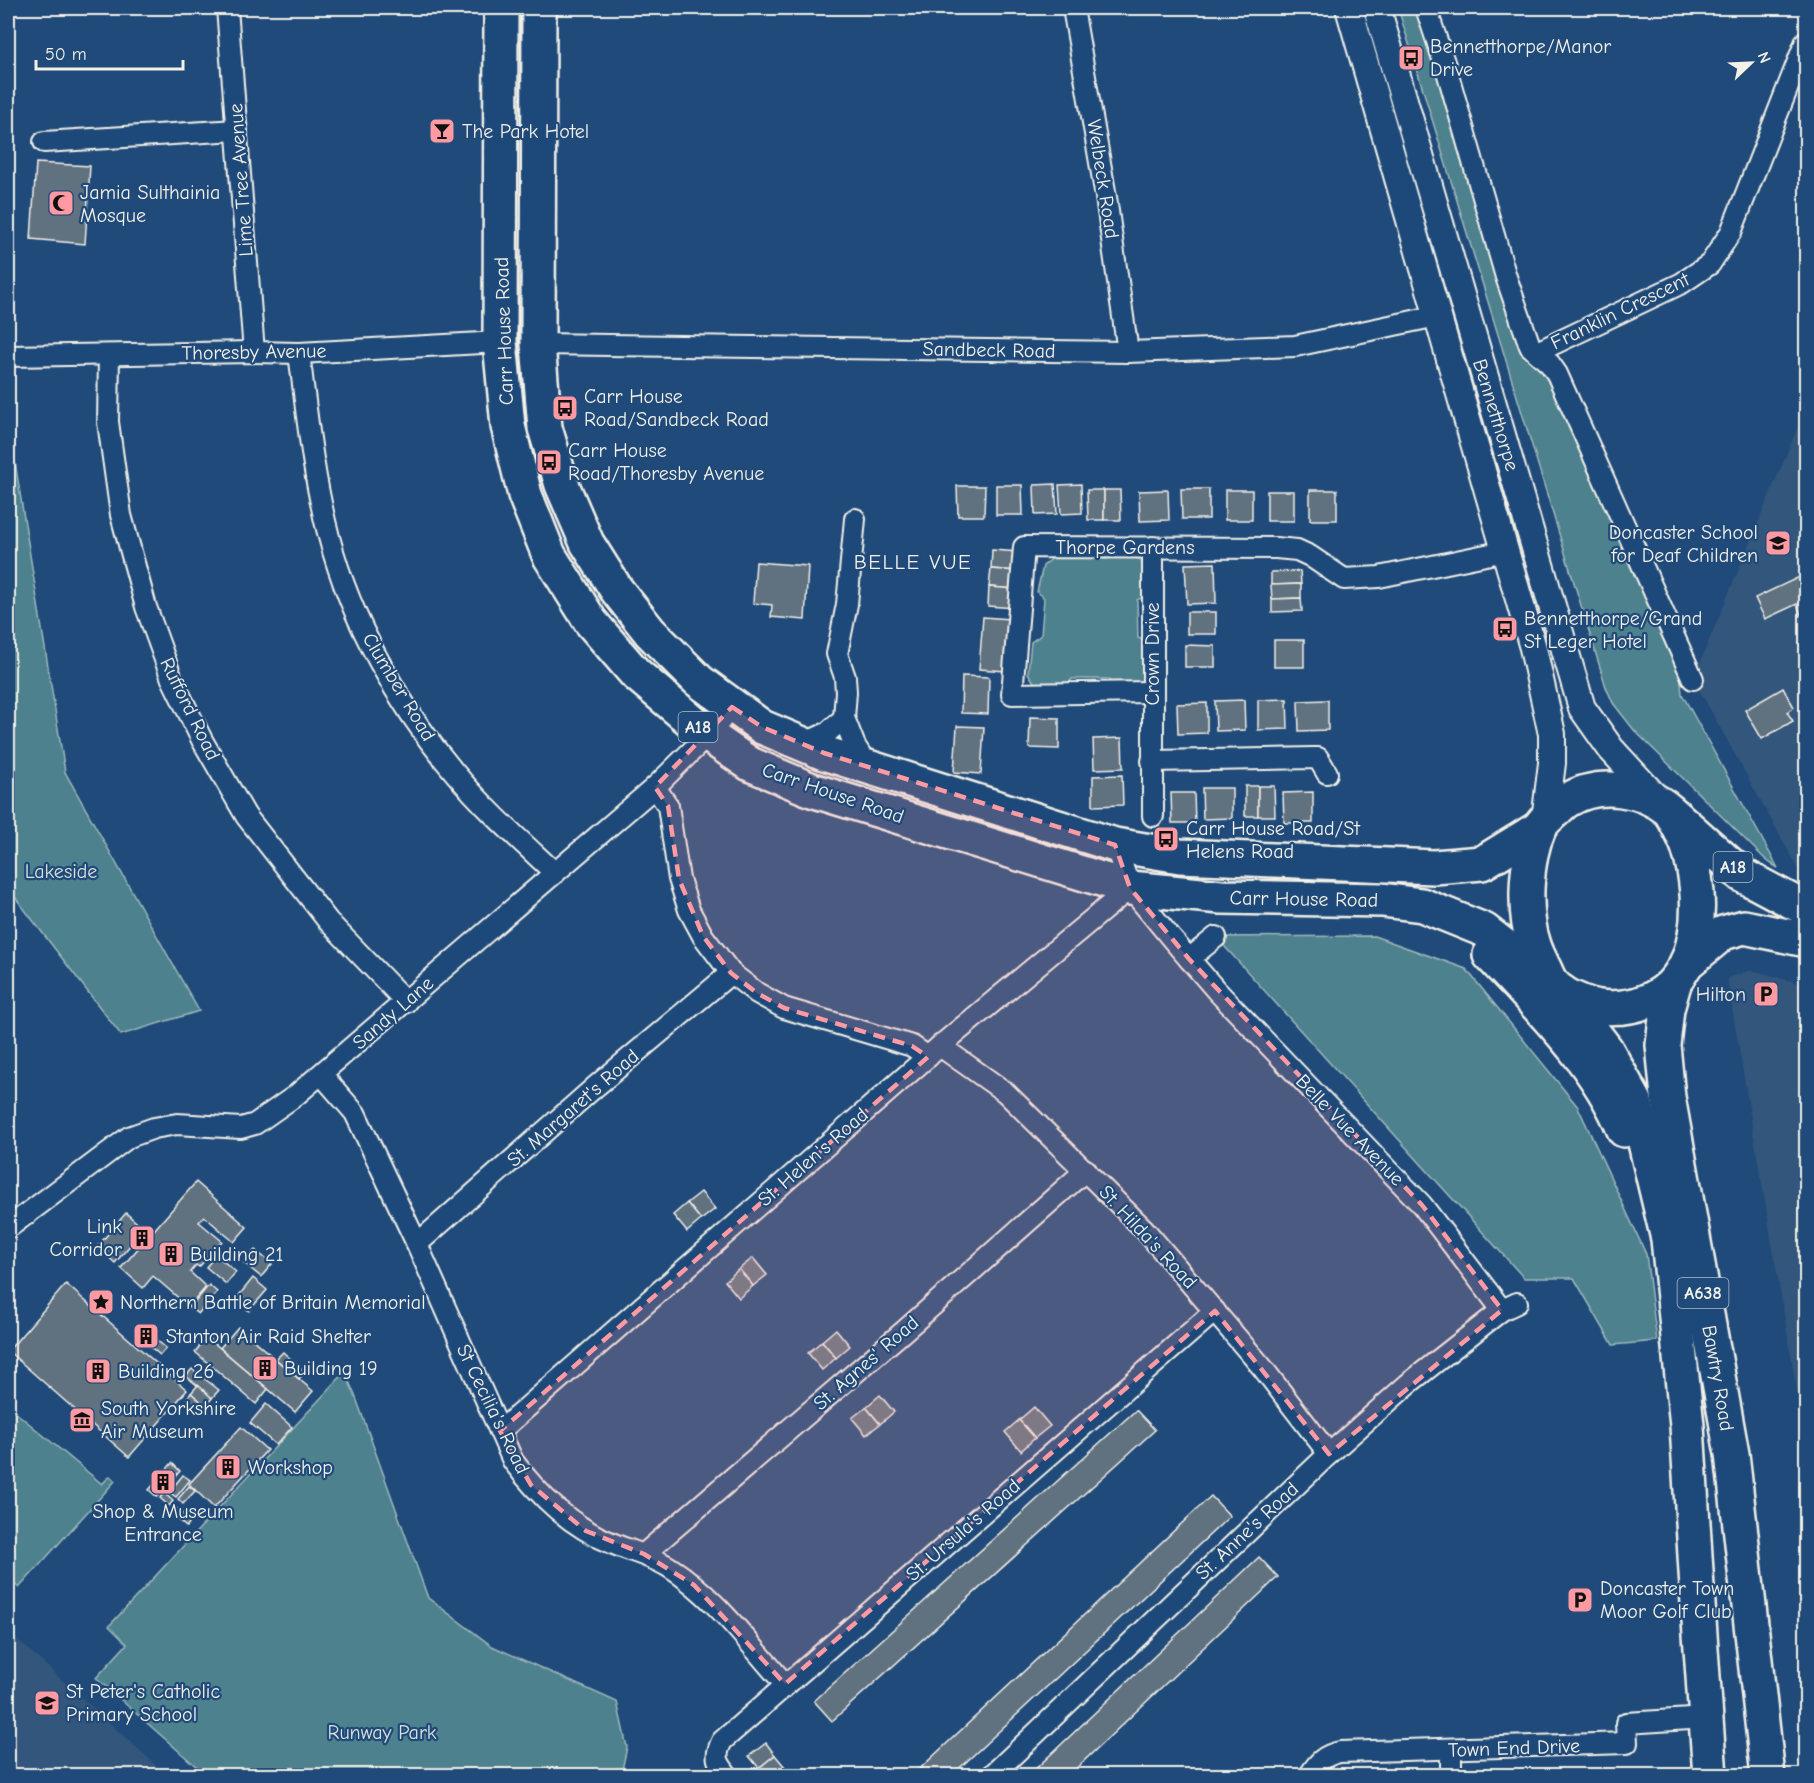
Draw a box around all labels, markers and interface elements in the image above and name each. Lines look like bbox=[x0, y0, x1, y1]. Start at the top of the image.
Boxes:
scale bar bbox=[36, 33, 183, 71]
north arrow bbox=[1721, 33, 1781, 93]
place label: Bennetthorpe/Manor Drive bbox=[1430, 35, 1611, 81]
bus stop icon: Bennetthorpe/Manor Drive bbox=[1396, 43, 1426, 73]
text: 50 m bbox=[45, 44, 87, 65]
text: N bbox=[1754, 49, 1774, 66]
street label: Lime Tree Avenue bbox=[224, 103, 258, 257]
bar icon: The Park Hotel bbox=[427, 116, 457, 146]
street label: Welbeck Road bbox=[1082, 118, 1124, 240]
place label: The Park Hotel bbox=[462, 120, 589, 143]
place label: Jamia Sulthainia Mosque bbox=[80, 181, 220, 227]
mosque icon: Jamia Sulthainia Mosque bbox=[46, 188, 76, 218]
street label: Carr House Road bbox=[490, 256, 518, 406]
street label: Franklin Crescent bbox=[1547, 267, 1694, 355]
street label: Sandbeck Road bbox=[922, 337, 1056, 363]
street label: Thoresby Avenue bbox=[181, 339, 327, 365]
street label: Bennetthorpe bbox=[1468, 356, 1524, 474]
place label: Carr House Road/Sandbeck Road bbox=[584, 385, 769, 431]
bus stop icon: Carr House Road/Sandbeck Road bbox=[550, 393, 580, 423]
place label: Carr House Road/Thoresby Avenue bbox=[568, 439, 764, 485]
bus stop icon: Carr House Road/Thoresby Avenue bbox=[534, 447, 564, 477]
place label: Doncaster School for Deaf Children bbox=[1609, 521, 1758, 567]
school or university icon: Doncaster School for Deaf Children bbox=[1763, 528, 1793, 558]
street label: Thorpe Gardens bbox=[1056, 536, 1194, 559]
district label: BELLE VUE bbox=[854, 550, 972, 574]
street label: Crown Drive bbox=[1141, 602, 1164, 706]
place label: Bennetthorpe/Grand St Leger Hotel bbox=[1524, 607, 1702, 653]
bus stop icon: Bennetthorpe/Grand St Leger Hotel bbox=[1490, 614, 1520, 644]
street label: Clumber Road bbox=[358, 629, 440, 745]
street label: Rufford Road bbox=[155, 654, 225, 764]
road number: A18 bbox=[678, 712, 718, 742]
street label: Carr House Road bbox=[759, 758, 907, 828]
place label: Carr House Road/St Helens Road bbox=[1186, 817, 1361, 863]
bus stop icon: Carr House Road/St Helens Road bbox=[1151, 824, 1181, 854]
road number: A18 bbox=[1714, 852, 1752, 882]
park label: Lakeside bbox=[25, 860, 97, 883]
street label: Carr House Road bbox=[1230, 886, 1378, 912]
street label: Sandy Lane bbox=[348, 972, 438, 1054]
parking icon: Hilton bbox=[1751, 979, 1781, 1009]
place label: Hilton bbox=[1696, 983, 1746, 1006]
street label: St. Margaret's Road bbox=[502, 1044, 644, 1172]
street label: Belle Vue Avenue bbox=[1291, 1070, 1409, 1190]
street label: St. Helen's Road bbox=[753, 1103, 873, 1211]
street label: St. Hilda's Road bbox=[1094, 1181, 1202, 1293]
place label: Link Corridor bbox=[50, 1215, 122, 1261]
building icon: Link Corridor bbox=[127, 1223, 157, 1253]
building icon: Building 21 bbox=[156, 1239, 186, 1269]
place label: Building 21 bbox=[190, 1243, 283, 1266]
road number: A638 bbox=[1678, 1278, 1728, 1308]
place icon: Northern Battle of Britain Memorial bbox=[86, 1287, 116, 1317]
place label: Northern Battle of Britain Memorial bbox=[120, 1291, 426, 1314]
street label: St. Agnes' Road bbox=[809, 1311, 923, 1415]
building icon: Stanton Air Raid Shelter bbox=[131, 1321, 161, 1351]
street label: Bawtry Road bbox=[1697, 1323, 1739, 1433]
place label: Stanton Air Raid Shelter bbox=[166, 1325, 371, 1348]
street label: St Cecilia's Road bbox=[452, 1340, 534, 1478]
building icon: Building 19 bbox=[250, 1353, 280, 1383]
building icon: Building 26 bbox=[83, 1356, 113, 1386]
place label: Building 19 bbox=[284, 1357, 378, 1380]
place label: Building 26 bbox=[118, 1360, 214, 1383]
place label: South Yorkshire Air Museum bbox=[101, 1397, 236, 1443]
museum icon: South Yorkshire Air Museum bbox=[67, 1405, 97, 1435]
building icon: Workshop bbox=[213, 1452, 243, 1482]
place label: Workshop bbox=[248, 1456, 333, 1479]
building icon: Shop & Museum Entrance bbox=[148, 1467, 178, 1497]
street label: St. Ursula's Road bbox=[901, 1474, 1025, 1586]
street label: St. Anne's Road bbox=[1191, 1477, 1303, 1585]
place label: Shop & Museum Entrance bbox=[92, 1500, 234, 1546]
place label: Doncaster Town Moor Golf Club bbox=[1600, 1577, 1734, 1623]
parking icon: Doncaster Town Moor Golf Club bbox=[1565, 1585, 1595, 1615]
place label: St Peter's Catholic Primary School bbox=[66, 1680, 220, 1726]
school or university icon: St Peter's Catholic Primary School bbox=[32, 1688, 62, 1718]
park label: Runway Park bbox=[327, 1721, 437, 1744]
street label: Town End Drive bbox=[1448, 1734, 1580, 1762]

